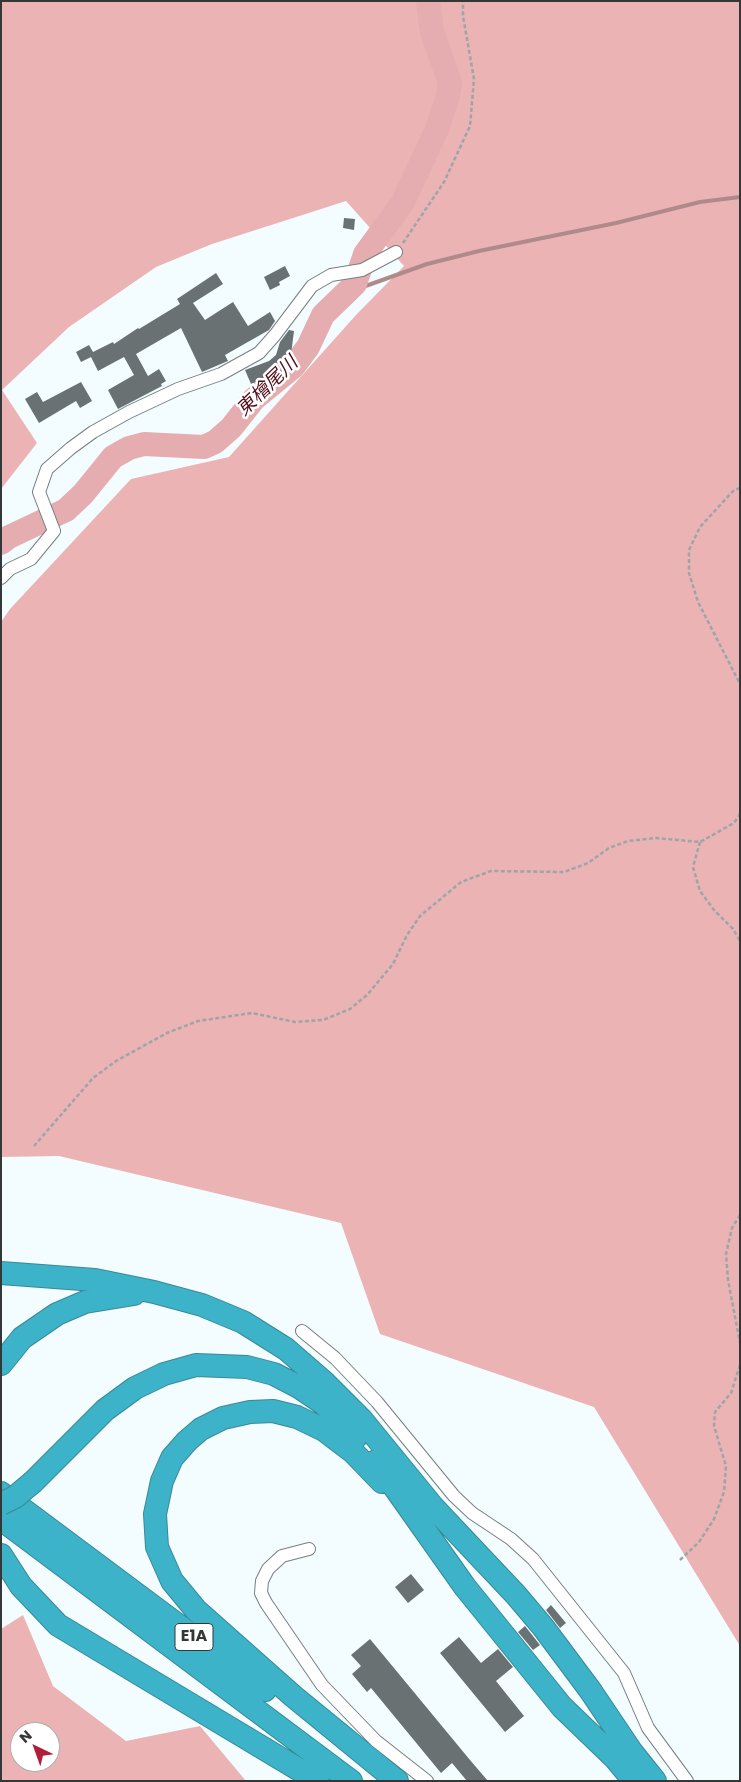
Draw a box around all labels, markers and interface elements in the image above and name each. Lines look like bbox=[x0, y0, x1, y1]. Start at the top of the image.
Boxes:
water label: 東檜尾川 bbox=[233, 352, 303, 422]
road number: E1A bbox=[175, 1624, 213, 1650]
north arrow bbox=[10, 1722, 60, 1772]
text: N bbox=[15, 1726, 36, 1748]

